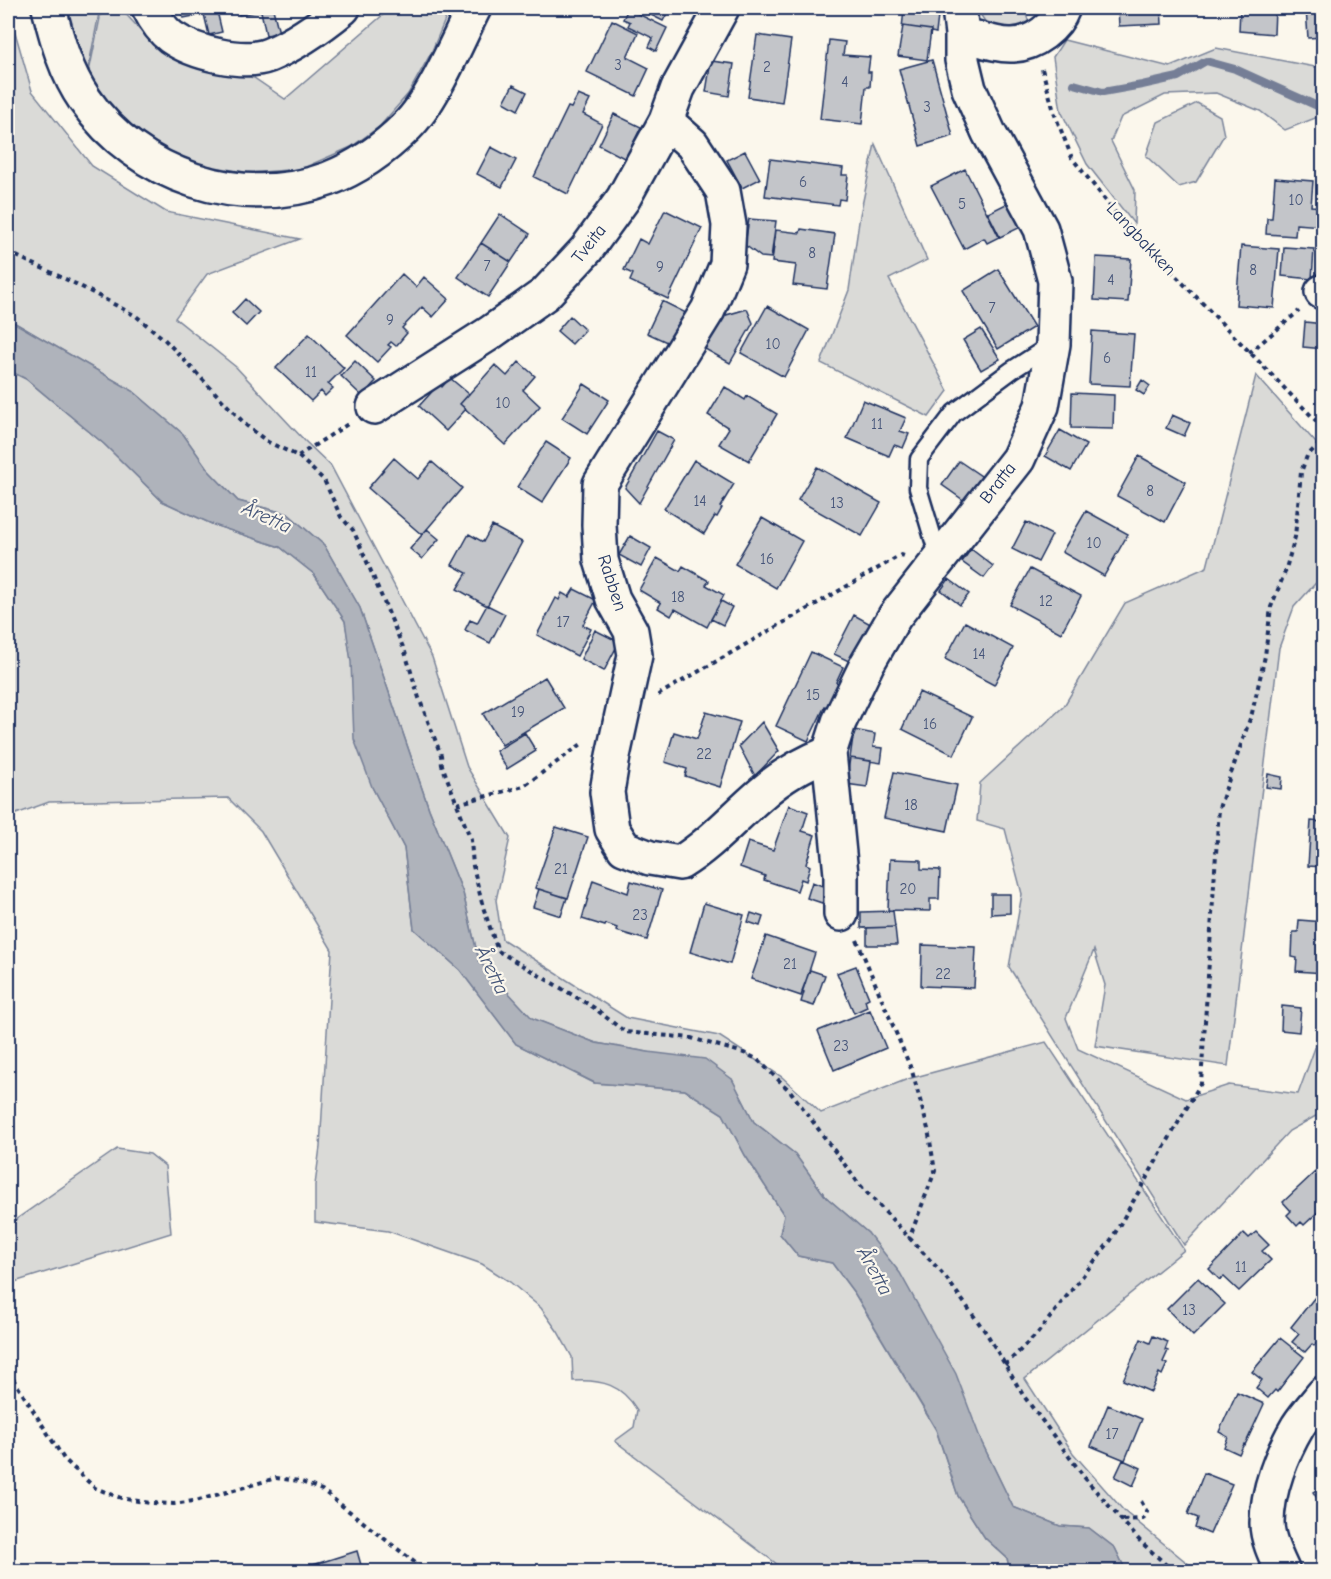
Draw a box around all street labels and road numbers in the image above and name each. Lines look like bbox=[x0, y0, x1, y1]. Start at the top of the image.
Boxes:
street label: Langbakken bbox=[1102, 198, 1180, 280]
street label: Tveita bbox=[567, 220, 611, 268]
street label: Bratta bbox=[975, 458, 1021, 508]
street label: Rabben bbox=[593, 552, 631, 614]

